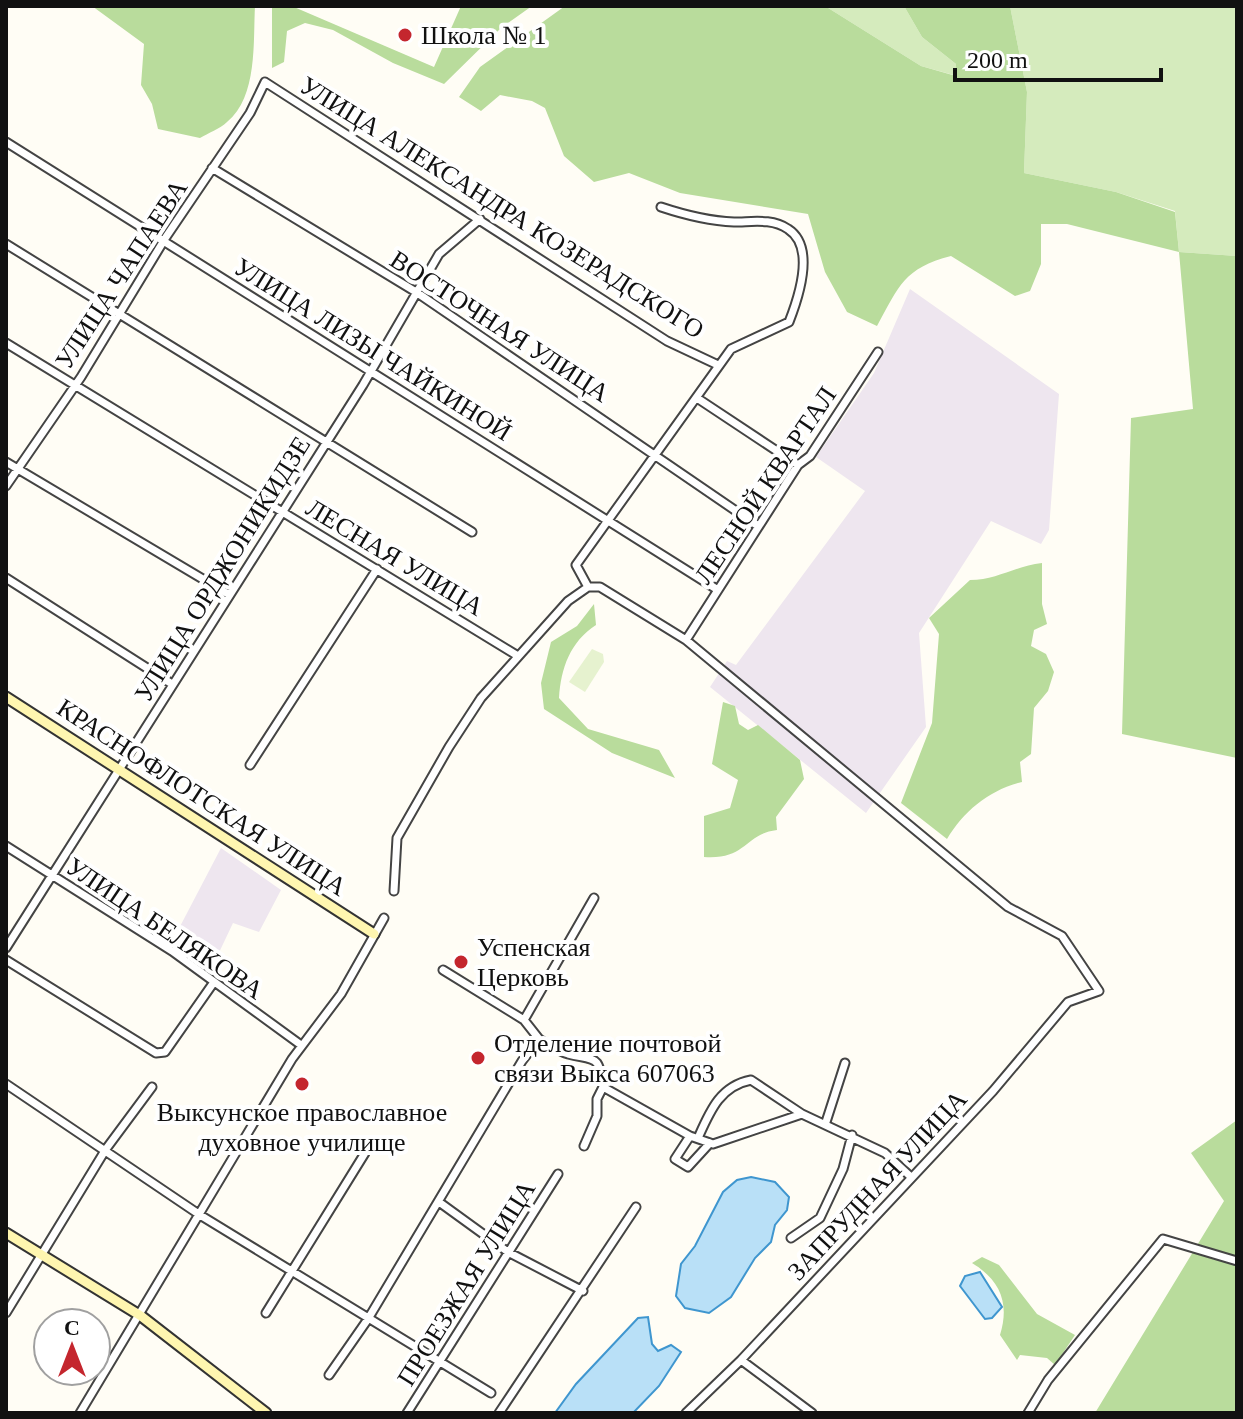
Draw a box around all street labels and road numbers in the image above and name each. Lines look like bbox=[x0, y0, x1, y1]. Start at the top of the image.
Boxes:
street label: УЛИЦА АЛЕКСАНДРА КОЗЕРАДСКОГО bbox=[294, 70, 709, 344]
street label: УЛИЦА ЧАПАЕВА bbox=[49, 174, 193, 374]
street label: ВОСТОЧНАЯ УЛИЦА bbox=[385, 245, 615, 408]
street label: УЛИЦА ЛИЗЫ ЧАЙКИНОЙ bbox=[229, 252, 517, 447]
street label: ЛЕСНОЙ КВАРТАЛ bbox=[689, 381, 842, 589]
street label: УЛИЦА ОРДЖОНИКИДЗЕ bbox=[129, 431, 316, 707]
street label: ЛЕСНАЯ УЛИЦА bbox=[301, 493, 489, 622]
street label: КРАСНОФЛОТСКАЯ УЛИЦА bbox=[52, 693, 352, 902]
street label: УЛИЦА БЕЛЯКОВА bbox=[61, 852, 269, 1005]
street label: ЗАПРУДНАЯ УЛИЦА bbox=[782, 1084, 973, 1286]
street label: ПРОЕЗЖАЯ УЛИЦА bbox=[391, 1175, 542, 1391]

